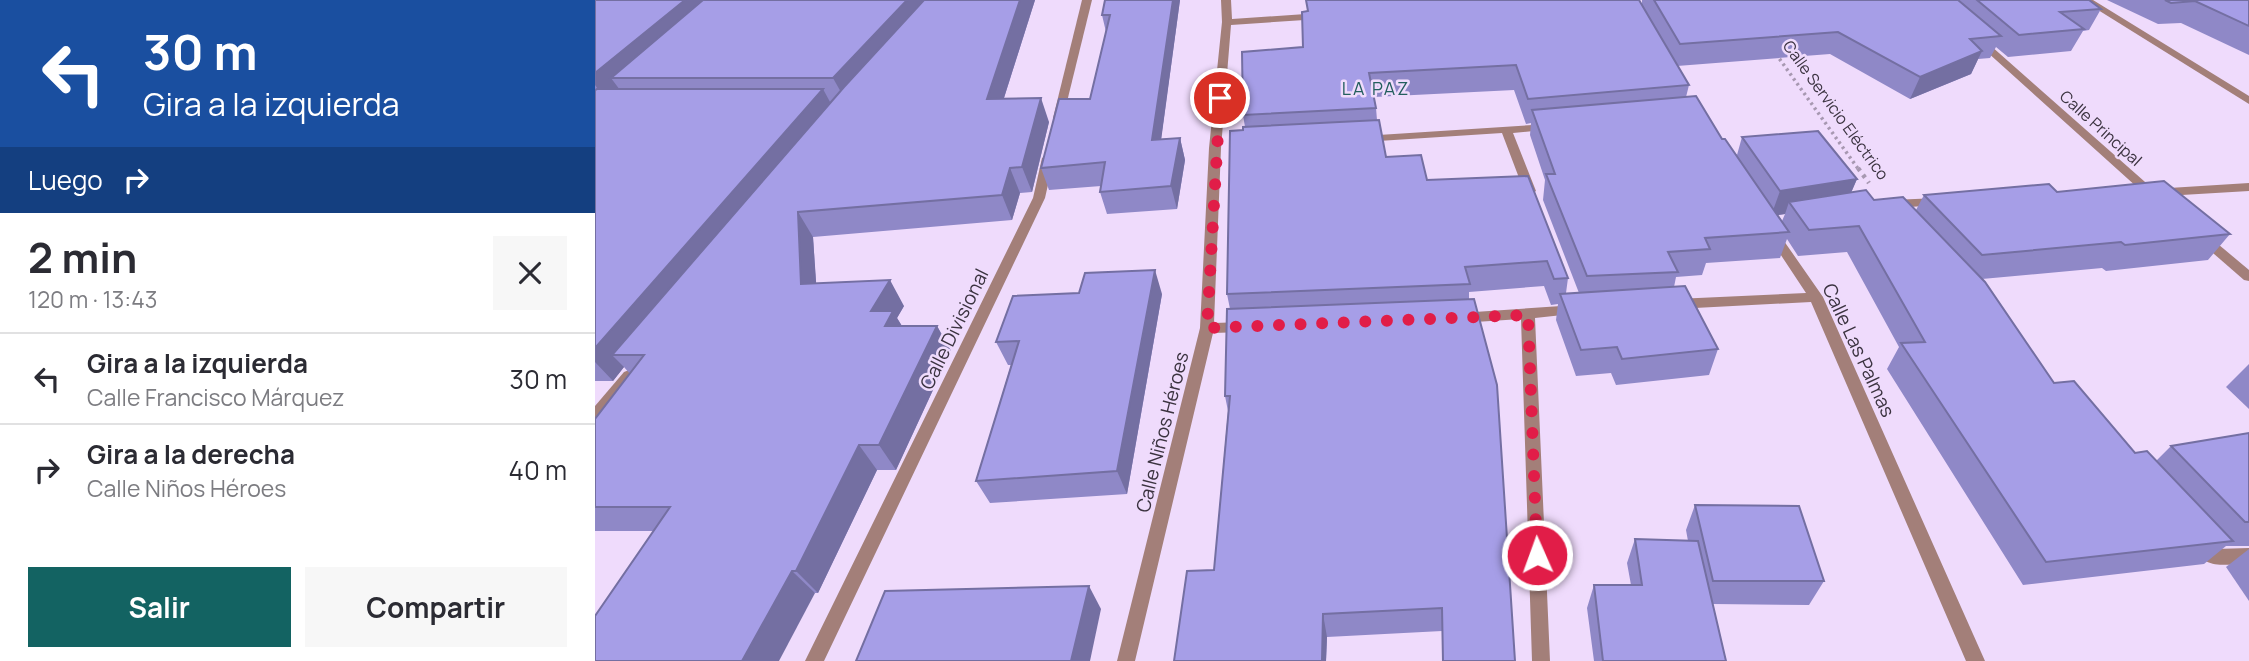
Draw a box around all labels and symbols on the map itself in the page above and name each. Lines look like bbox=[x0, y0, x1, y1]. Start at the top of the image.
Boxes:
street label: Calle Servicio Eléctrico bbox=[1778, 36, 1894, 184]
pin bbox=[1190, 68, 1250, 128]
district label: LA PAZ bbox=[1342, 76, 1410, 100]
street label: Calle Principal bbox=[2055, 85, 2147, 171]
street label: Calle Divisional bbox=[914, 264, 994, 394]
street label: Calle Las Palmas bbox=[1817, 279, 1901, 421]
street label: Calle Niños Héroes bbox=[1129, 349, 1195, 515]
position arrow bbox=[1500, 518, 1574, 592]

